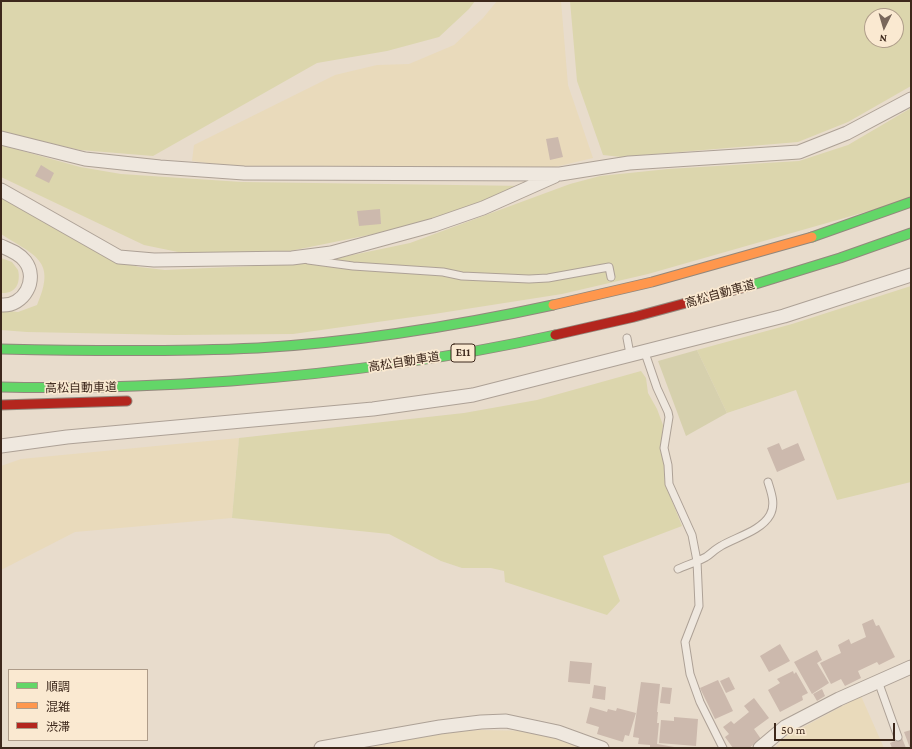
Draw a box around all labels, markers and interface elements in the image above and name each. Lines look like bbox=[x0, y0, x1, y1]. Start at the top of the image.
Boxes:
north arrow bbox=[864, 8, 904, 48]
text: N bbox=[879, 33, 887, 45]
street label: 高松自動車道 bbox=[683, 277, 757, 311]
road number: E11 bbox=[451, 344, 475, 362]
street label: 高松自動車道 bbox=[367, 349, 441, 375]
street label: 高松自動車道 bbox=[45, 380, 117, 396]
legend bbox=[8, 669, 148, 741]
text: 順調 bbox=[46, 680, 70, 694]
text: 混雑 bbox=[46, 700, 70, 714]
scale bar bbox=[776, 715, 897, 741]
text: 渋滞 bbox=[46, 720, 70, 734]
text: 50 m bbox=[781, 723, 805, 737]

